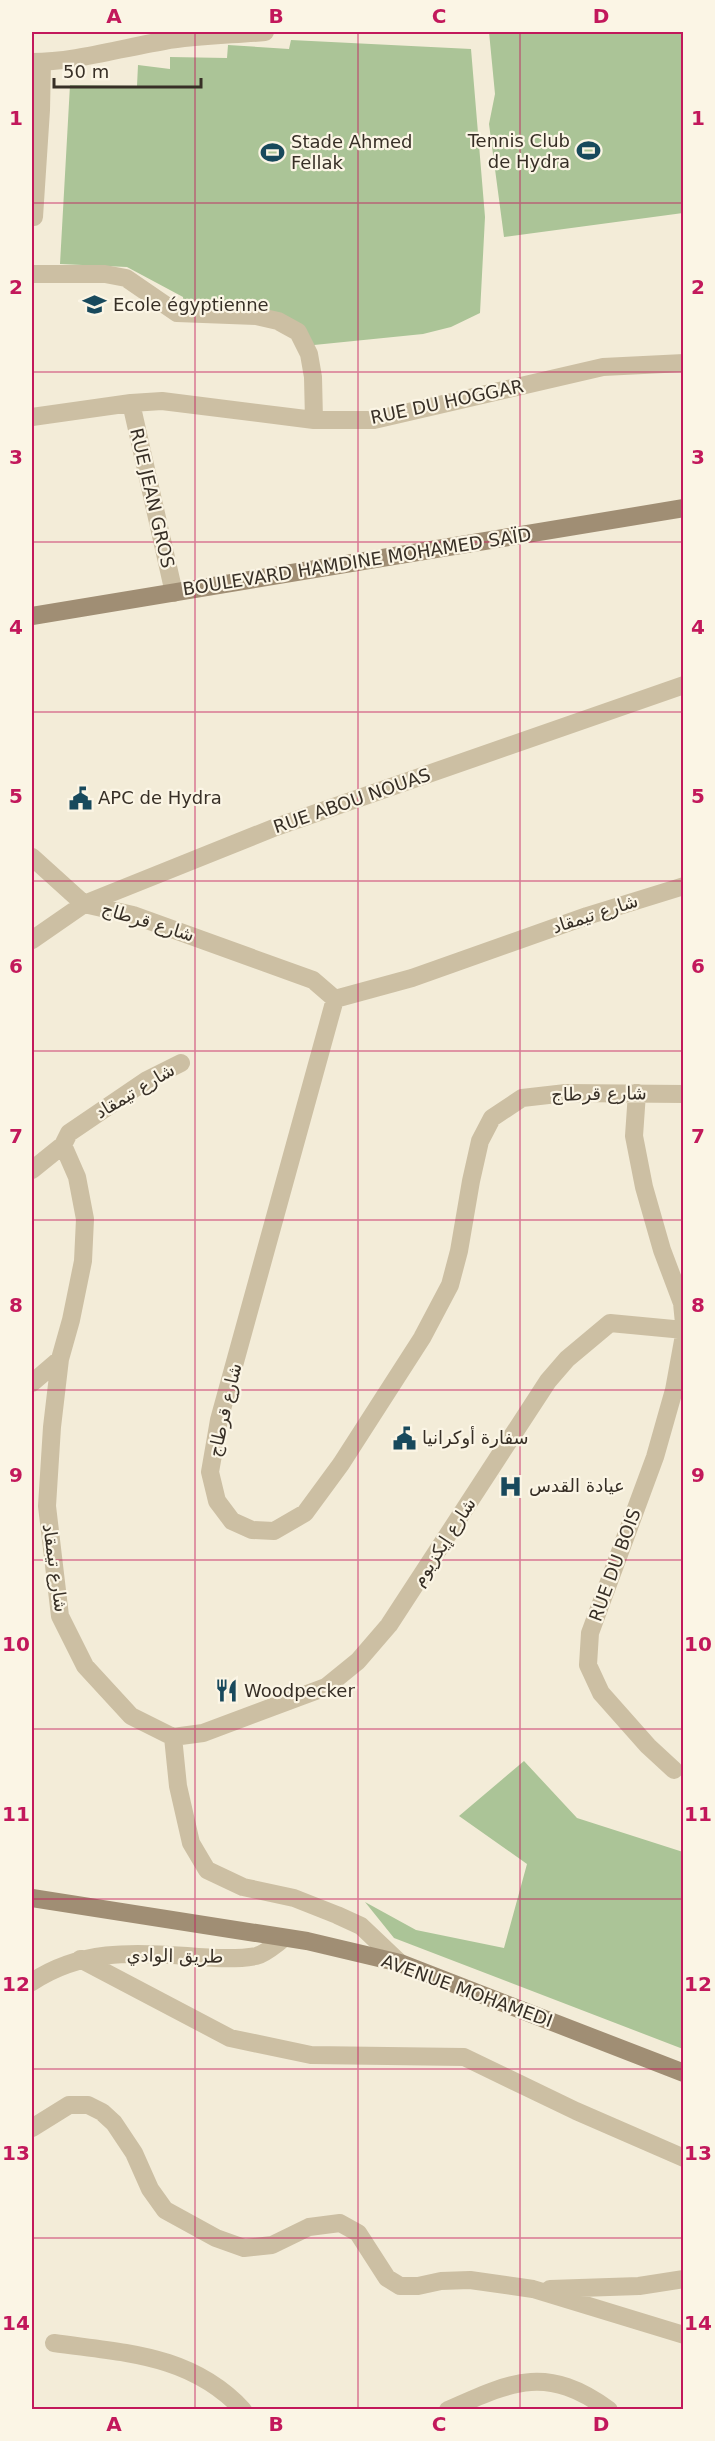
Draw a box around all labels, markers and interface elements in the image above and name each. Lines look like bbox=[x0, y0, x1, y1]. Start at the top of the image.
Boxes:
text: A bbox=[106, 4, 122, 28]
text: B bbox=[268, 4, 284, 28]
text: C bbox=[432, 4, 446, 28]
text: D bbox=[593, 4, 609, 28]
scale bar bbox=[54, 51, 201, 89]
text: 50 m bbox=[63, 61, 109, 82]
text: 1 bbox=[9, 106, 23, 130]
text: 1 bbox=[691, 106, 705, 130]
place label: Tennis Club de Hydra bbox=[467, 130, 570, 172]
place label: Stade Ahmed Fellak bbox=[291, 131, 413, 173]
sports icon: Tennis Club de Hydra bbox=[575, 138, 601, 164]
sports icon: Stade Ahmed Fellak bbox=[260, 139, 286, 165]
text: 2 bbox=[9, 275, 23, 299]
text: 2 bbox=[691, 275, 705, 299]
school or university icon: Ecole égyptienne bbox=[82, 292, 108, 318]
place label: Ecole égyptienne bbox=[113, 294, 269, 315]
street label: RUE DU HOGGAR bbox=[368, 375, 525, 428]
street label: RUE JEAN GROS bbox=[126, 426, 179, 570]
text: 3 bbox=[9, 445, 23, 469]
text: 3 bbox=[691, 445, 705, 469]
street label: BOULEVARD HAMDINE MOHAMED SAÏD bbox=[181, 524, 533, 599]
text: 4 bbox=[9, 615, 23, 639]
text: 4 bbox=[691, 615, 705, 639]
street label: RUE ABOU NOUAS bbox=[271, 764, 433, 837]
text: 5 bbox=[9, 784, 23, 808]
text: 5 bbox=[691, 784, 705, 808]
public building icon: APC de Hydra bbox=[67, 785, 93, 811]
place label: APC de Hydra bbox=[98, 787, 222, 808]
street label: شارع تيمقاد bbox=[549, 890, 641, 938]
street label: شارع قرطاج bbox=[99, 897, 197, 947]
text: 6 bbox=[9, 954, 23, 978]
text: 6 bbox=[691, 954, 705, 978]
street label: شارع تيمقاد bbox=[91, 1059, 179, 1123]
street label: شارع قرطاج bbox=[551, 1082, 647, 1106]
text: 7 bbox=[9, 1124, 23, 1148]
text: 7 bbox=[691, 1124, 705, 1148]
text: 8 bbox=[9, 1293, 23, 1317]
text: 8 bbox=[691, 1293, 705, 1317]
street label: شارع قرطاج bbox=[204, 1361, 246, 1459]
public building icon: سفارة أوكرانيا bbox=[391, 1425, 417, 1451]
place label: سفارة أوكرانيا bbox=[422, 1426, 529, 1449]
text: 9 bbox=[9, 1463, 23, 1487]
text: 9 bbox=[691, 1463, 705, 1487]
hospital icon: عيادة القدس bbox=[498, 1473, 524, 1499]
place label: عيادة القدس bbox=[529, 1475, 625, 1496]
street label: شارع إيكزيوم bbox=[407, 1494, 481, 1590]
street label: RUE DU BOIS bbox=[584, 1506, 645, 1624]
street label: شارع تيمقاد bbox=[38, 1522, 72, 1614]
text: 10 bbox=[2, 1632, 30, 1656]
text: 10 bbox=[684, 1632, 712, 1656]
restaurant icon: Woodpecker bbox=[213, 1678, 239, 1704]
place label: Woodpecker bbox=[244, 1680, 355, 1701]
text: 11 bbox=[2, 1802, 30, 1826]
text: 11 bbox=[684, 1802, 712, 1826]
street label: طريق الوادي bbox=[126, 1944, 224, 1968]
street label: AVENUE MOHAMEDI bbox=[379, 1950, 555, 2031]
text: 12 bbox=[2, 1972, 30, 1996]
text: 12 bbox=[684, 1972, 712, 1996]
text: 13 bbox=[2, 2141, 30, 2165]
text: 13 bbox=[684, 2141, 712, 2165]
text: 14 bbox=[2, 2311, 30, 2335]
text: 14 bbox=[684, 2311, 712, 2335]
text: A bbox=[106, 2412, 122, 2436]
text: B bbox=[268, 2412, 284, 2436]
text: C bbox=[432, 2412, 446, 2436]
text: D bbox=[593, 2412, 609, 2436]

